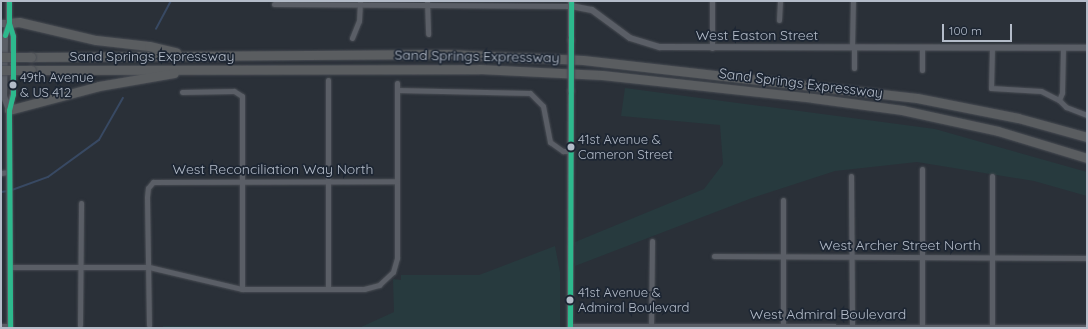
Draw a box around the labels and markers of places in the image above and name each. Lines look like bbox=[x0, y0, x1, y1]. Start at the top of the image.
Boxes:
place label: 49th Avenue & US 412 bbox=[20, 70, 94, 101]
marker: 49th Avenue & US 412 bbox=[8, 80, 18, 90]
place label: 41st Avenue & Cameron Street bbox=[578, 132, 673, 163]
marker: 41st Avenue & Cameron Street bbox=[566, 142, 576, 152]
place label: 41st Avenue & Admiral Boulevard bbox=[578, 285, 689, 316]
marker: 41st Avenue & Admiral Boulevard bbox=[565, 295, 575, 305]

